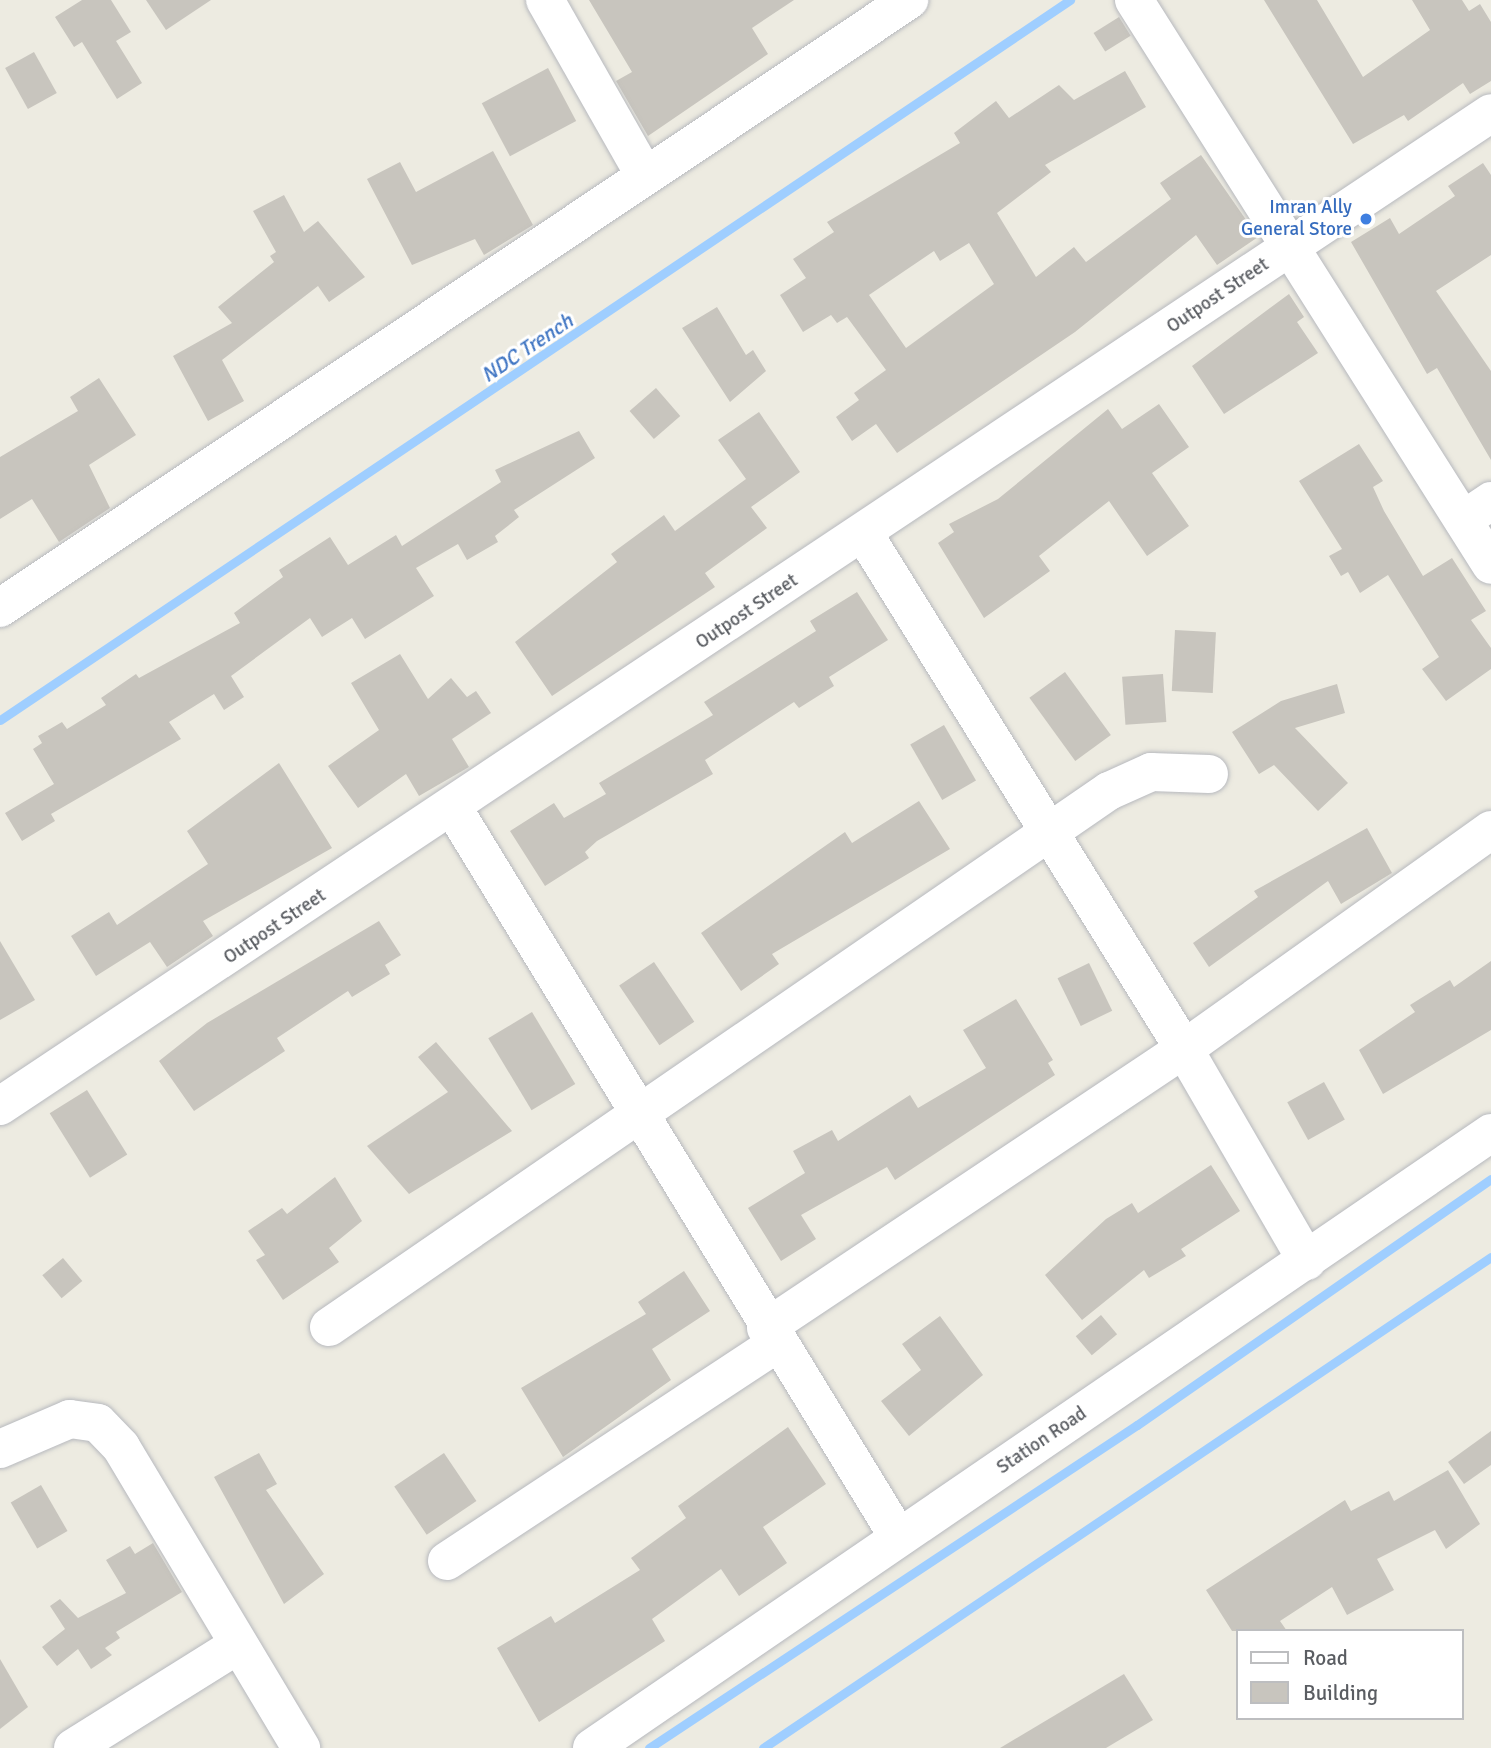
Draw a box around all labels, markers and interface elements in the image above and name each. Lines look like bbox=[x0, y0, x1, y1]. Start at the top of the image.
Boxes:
place label: Imran Ally General Store bbox=[1241, 197, 1352, 241]
marker: Imran Ally General Store bbox=[1358, 211, 1374, 227]
street label: Outpost Street bbox=[1163, 254, 1273, 338]
water label: NDC Trench bbox=[476, 308, 578, 388]
street label: Outpost Street bbox=[692, 570, 802, 654]
street label: Outpost Street bbox=[220, 885, 330, 969]
street label: Station Road bbox=[993, 1403, 1091, 1479]
legend bbox=[1236, 1629, 1463, 1720]
text: Road bbox=[1303, 1645, 1348, 1671]
text: Building bbox=[1303, 1680, 1378, 1706]

